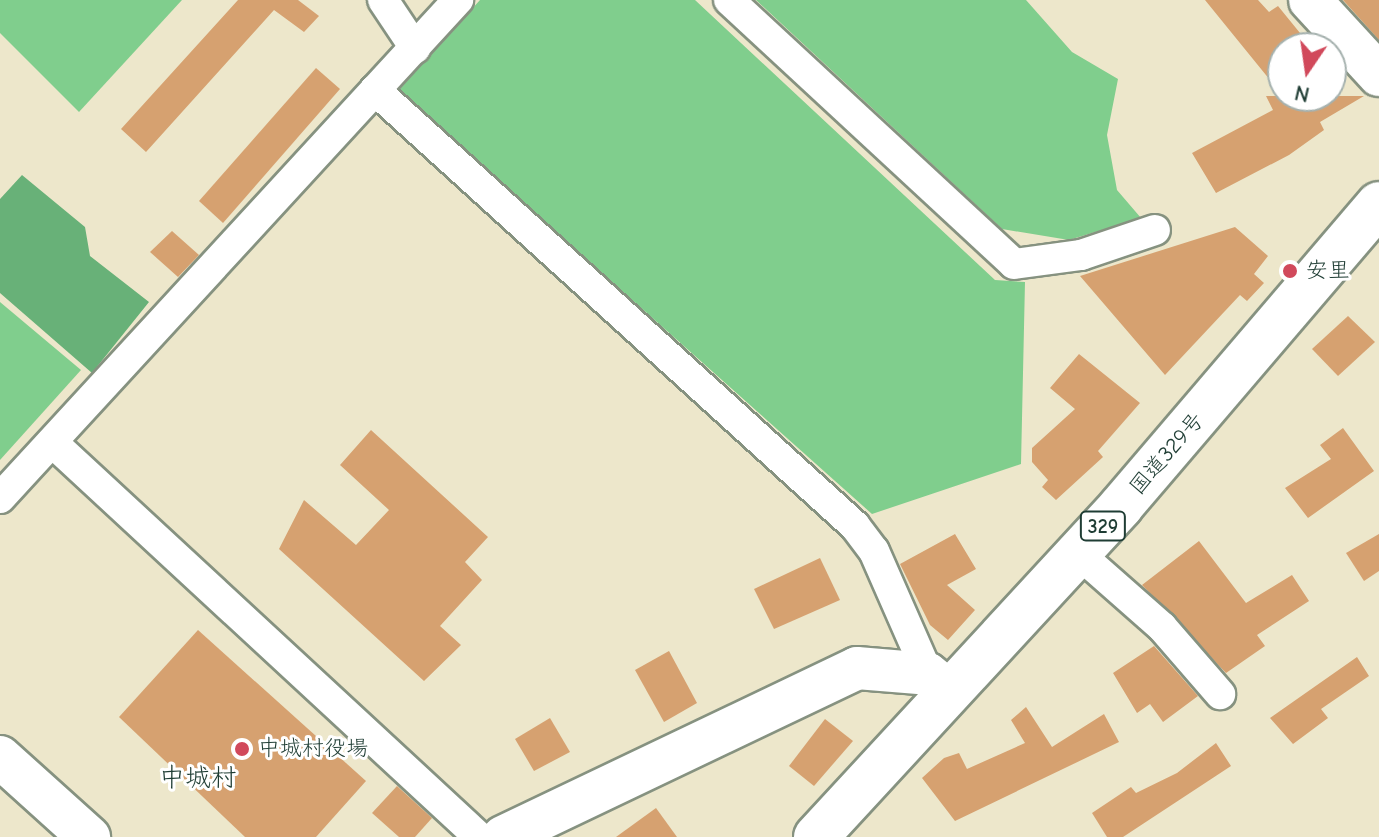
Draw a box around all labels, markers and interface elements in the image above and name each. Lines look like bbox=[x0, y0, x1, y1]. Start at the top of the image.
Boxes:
north arrow bbox=[1267, 32, 1347, 112]
text: N bbox=[1292, 79, 1312, 108]
place label: 安里 bbox=[1306, 258, 1350, 284]
marker: 安里 bbox=[1281, 262, 1299, 280]
street label: 国道329号 bbox=[1124, 407, 1210, 501]
road number: 329 bbox=[1079, 510, 1127, 542]
place label: 中城村役場 bbox=[258, 736, 368, 762]
marker: 中城村役場 bbox=[233, 740, 251, 758]
district label: 中城村 bbox=[159, 763, 237, 795]

